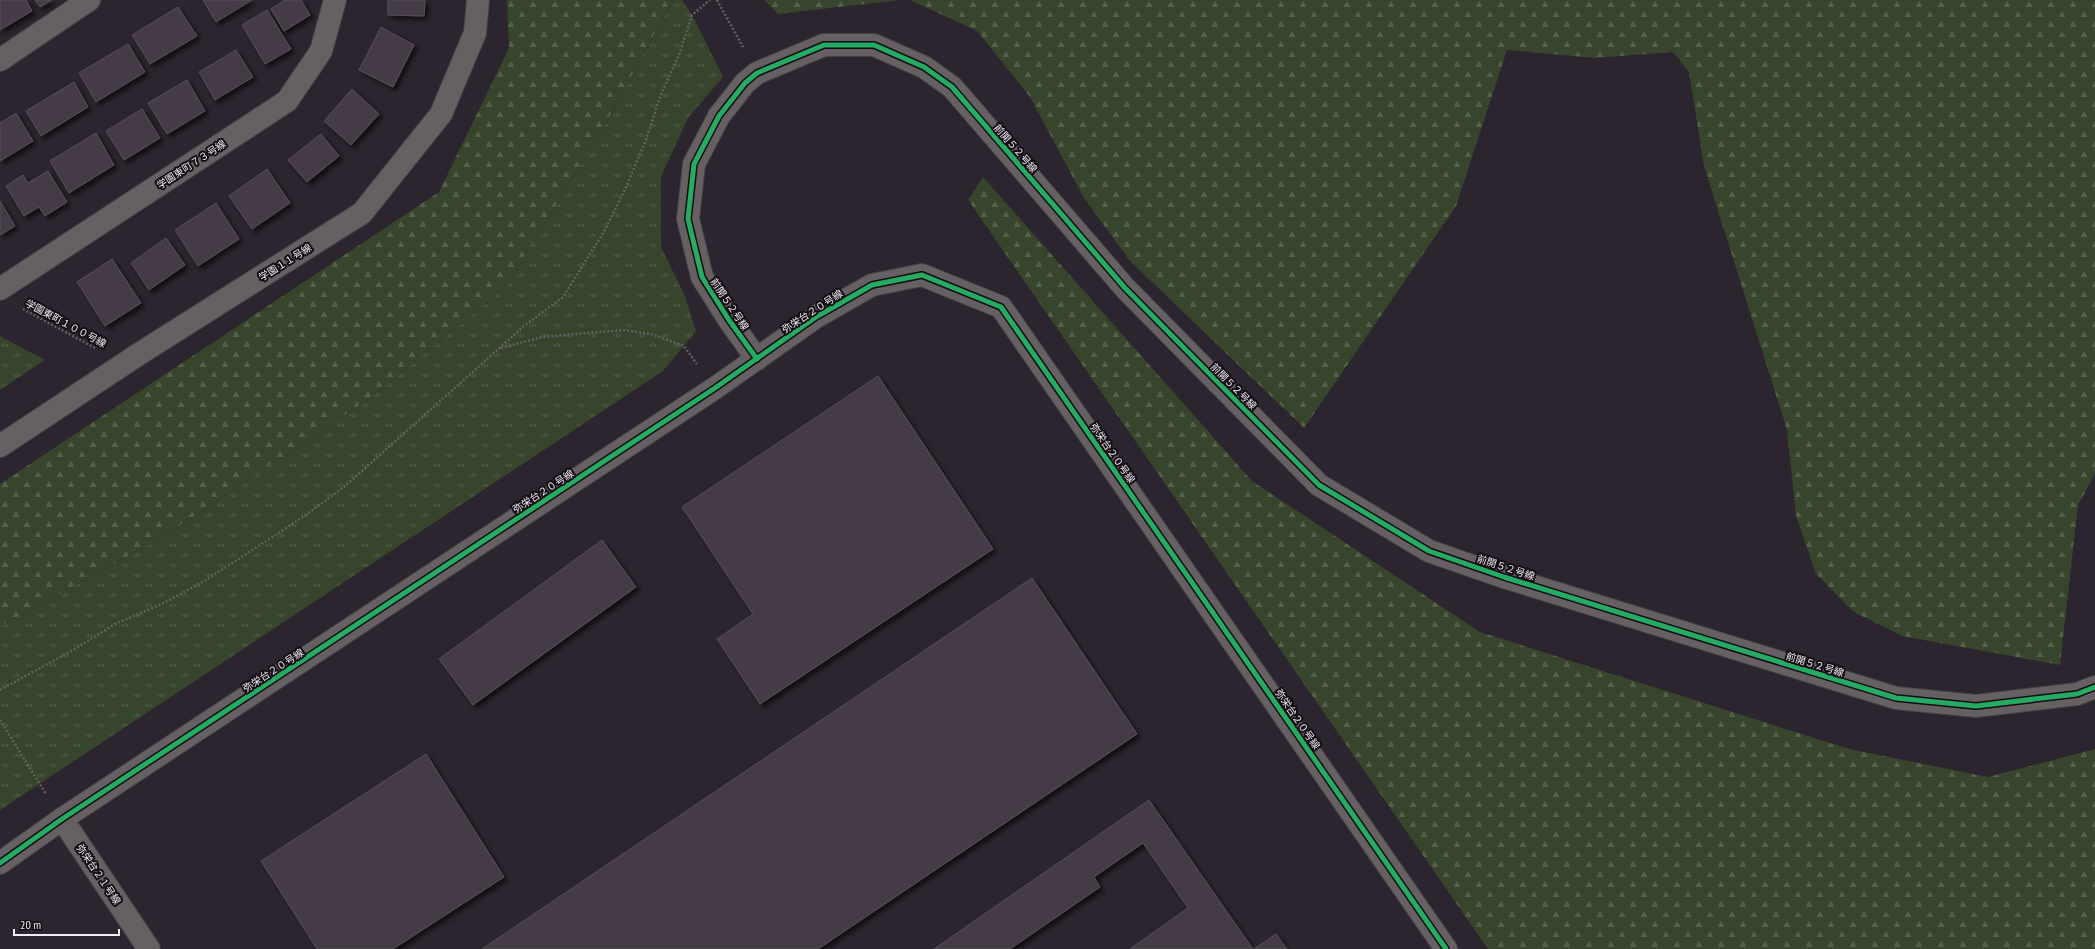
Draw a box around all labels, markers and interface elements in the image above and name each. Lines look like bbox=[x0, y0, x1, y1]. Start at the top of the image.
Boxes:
street label: 前開５２号線 bbox=[991, 121, 1040, 175]
street label: 学園東町７３号線 bbox=[154, 137, 228, 192]
street label: 学園１１号線 bbox=[256, 241, 314, 284]
street label: 前開５２号線 bbox=[707, 276, 752, 333]
street label: 弥栄台２０号線 bbox=[779, 287, 845, 336]
street label: 学園東町１００号線 bbox=[23, 297, 109, 350]
street label: 前開５２号線 bbox=[1208, 361, 1259, 412]
street label: 弥栄台２０号線 bbox=[1087, 421, 1138, 486]
street label: 弥栄台２０号線 bbox=[510, 467, 576, 516]
street label: 前開５２号線 bbox=[1475, 552, 1536, 583]
street label: 弥栄台２０号線 bbox=[240, 646, 306, 695]
street label: 前開５２号線 bbox=[1784, 649, 1845, 679]
street label: 弥栄台２０号線 bbox=[1272, 687, 1323, 752]
street label: 弥栄台２１号線 bbox=[74, 842, 124, 907]
scale bar bbox=[14, 911, 119, 937]
text: 20 m bbox=[20, 917, 41, 932]

